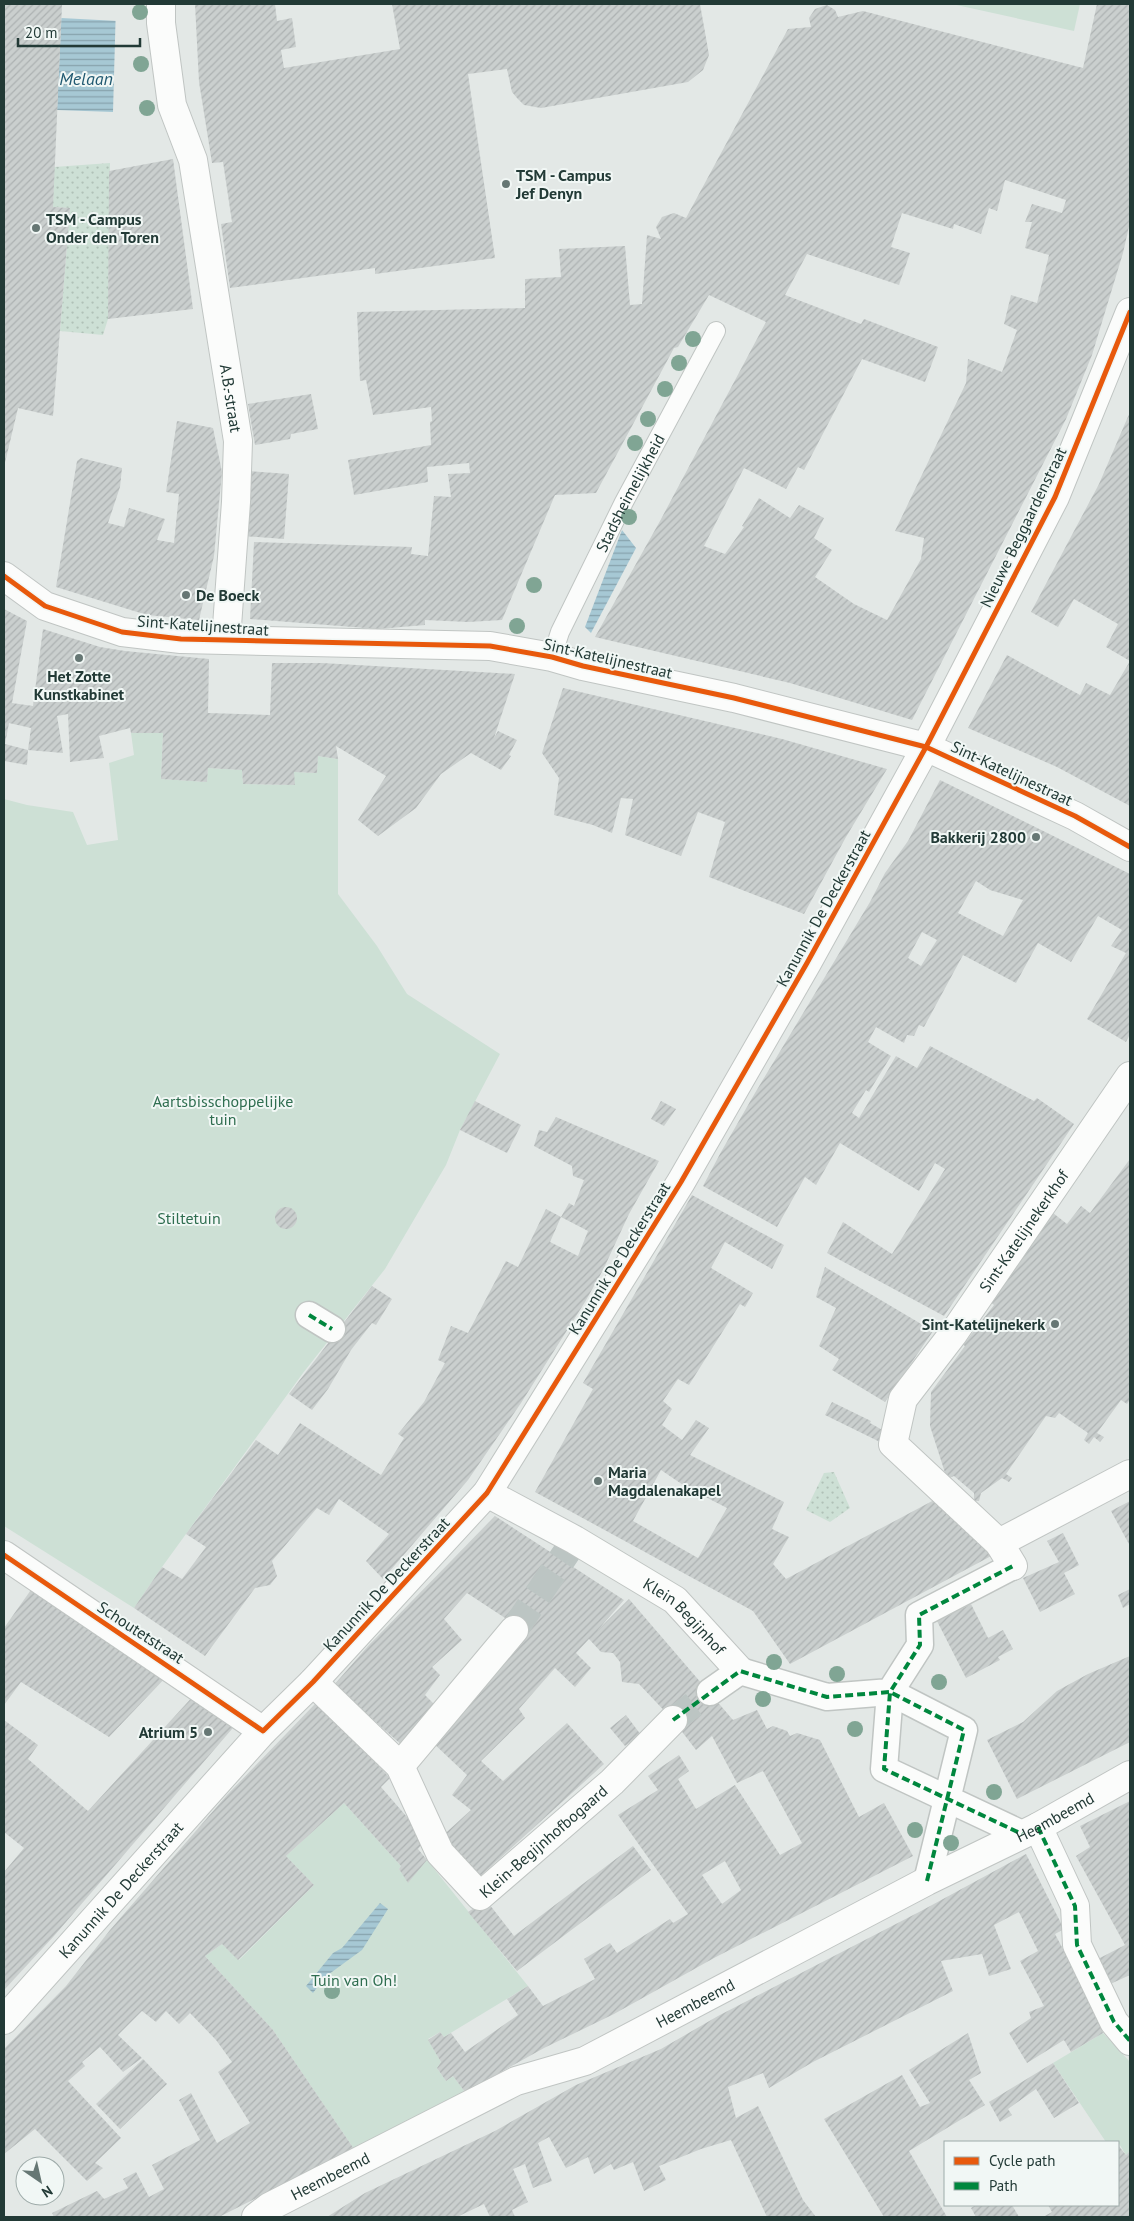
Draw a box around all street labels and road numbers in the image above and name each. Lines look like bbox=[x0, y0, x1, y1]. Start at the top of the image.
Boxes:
street label: A.B.-straat bbox=[216, 363, 247, 434]
street label: Stadsheimelijkheid bbox=[591, 430, 669, 555]
street label: Nieuwe Beggaardenstraat bbox=[975, 443, 1071, 610]
street label: Sint-Katelijnestraat bbox=[137, 610, 270, 640]
street label: Sint-Katelijnestraat bbox=[542, 633, 675, 683]
street label: Sint-Katelijnestraat bbox=[948, 736, 1076, 810]
street label: Kanunnik De Deckerstraat bbox=[772, 826, 875, 990]
street label: Sint-Katelijnekerkhof bbox=[975, 1165, 1073, 1296]
street label: Kanunnik De Deckerstraat bbox=[564, 1177, 674, 1338]
street label: Kanunnik De Deckerstraat bbox=[319, 1512, 454, 1655]
street label: Klein Begijnhof bbox=[640, 1573, 730, 1659]
street label: Schoutetstraat bbox=[94, 1597, 189, 1668]
street label: Klein-Begijnhofbogaard bbox=[475, 1781, 611, 1902]
street label: Heembeemd bbox=[1012, 1787, 1097, 1846]
street label: Kanunnik De Deckerstraat bbox=[54, 1817, 188, 1962]
street label: Heembeemd bbox=[652, 1974, 738, 2032]
street label: Heembeemd bbox=[287, 2147, 373, 2204]

